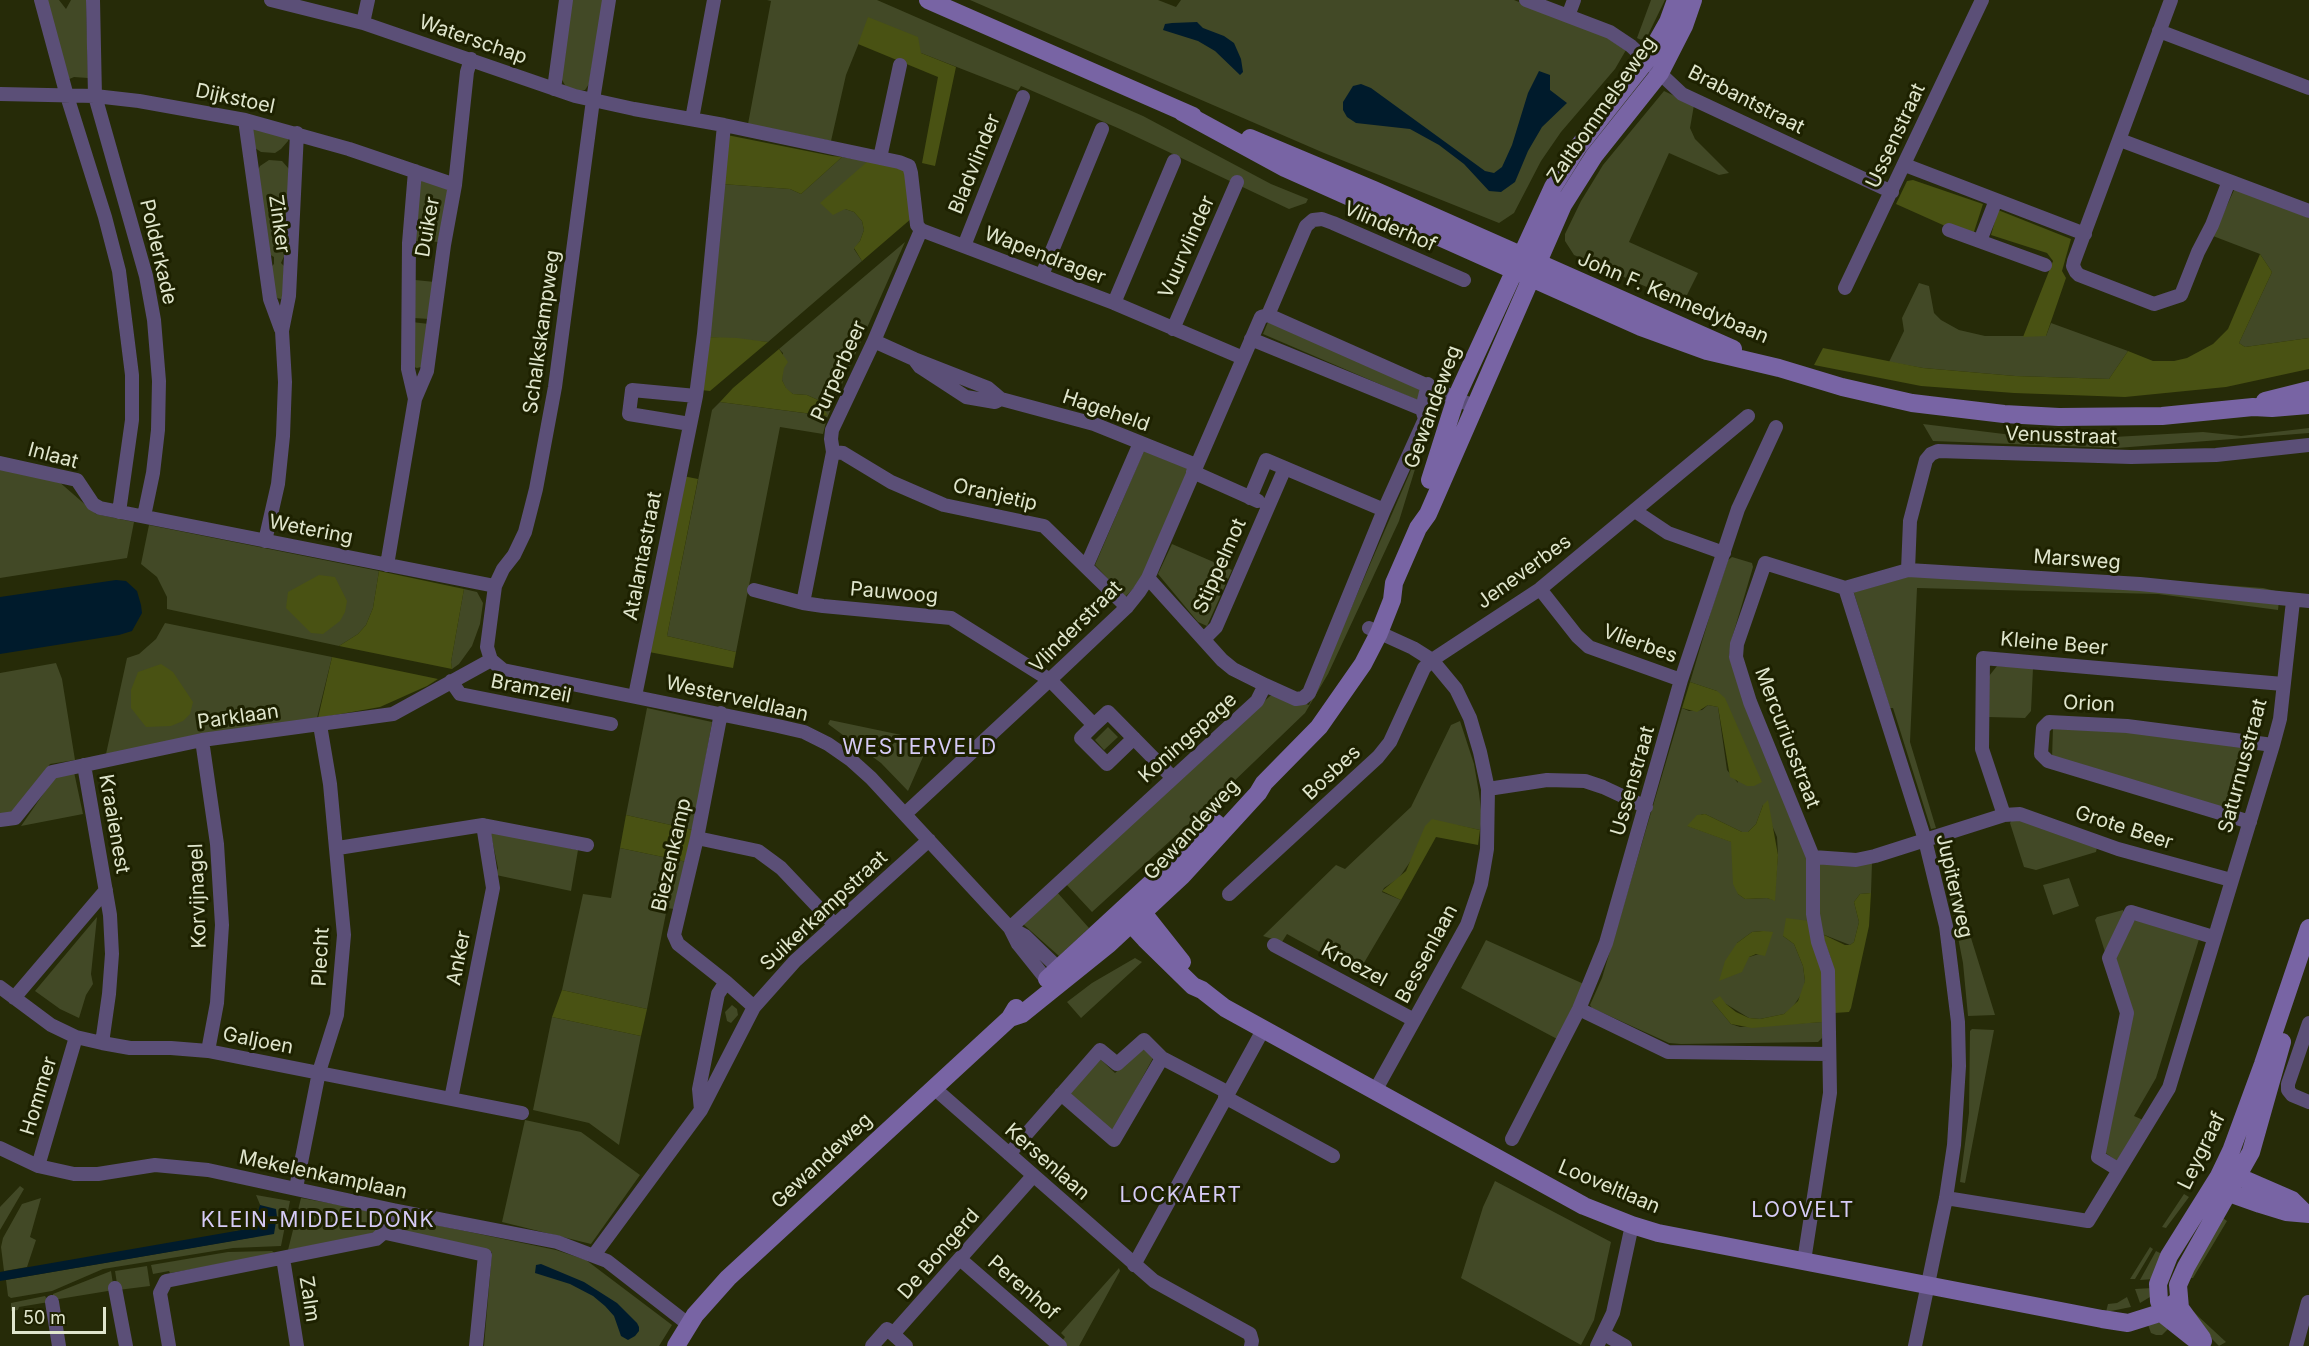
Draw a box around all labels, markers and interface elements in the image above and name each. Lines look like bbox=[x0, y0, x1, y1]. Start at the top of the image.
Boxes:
street label: Waterschap bbox=[416, 10, 530, 70]
street label: Zaltbommelseweg bbox=[1543, 32, 1661, 188]
street label: Brabantstraat bbox=[1684, 60, 1808, 140]
street label: Dijkstoel bbox=[193, 79, 277, 119]
street label: Ussenstraat bbox=[1861, 80, 1931, 192]
street label: Bladvlinder bbox=[944, 110, 1006, 218]
street label: Vuurvlinder bbox=[1154, 192, 1220, 302]
street label: Zinker bbox=[263, 193, 295, 255]
street label: Duiker bbox=[411, 195, 445, 259]
street label: Polderkade bbox=[134, 197, 182, 307]
street label: Vlinderhof bbox=[1340, 197, 1440, 257]
street label: Wapendrager bbox=[981, 222, 1109, 290]
street label: John F. Kennedybaan bbox=[1574, 247, 1772, 349]
street label: Schalkskampweg bbox=[519, 249, 565, 415]
street label: Purperbeer bbox=[806, 317, 872, 425]
street label: Gewandeweg bbox=[1400, 342, 1466, 472]
street label: Hageheld bbox=[1059, 385, 1153, 437]
street label: Venusstraat bbox=[2004, 422, 2118, 450]
street label: Inlaat bbox=[25, 438, 81, 474]
street label: Oranjetip bbox=[950, 474, 1040, 516]
street label: Atalantastraat bbox=[619, 490, 667, 622]
street label: Wetering bbox=[267, 510, 355, 550]
street label: Stippelmot bbox=[1188, 515, 1252, 617]
street label: Jeneverbes bbox=[1472, 530, 1576, 614]
street label: Marsweg bbox=[2033, 545, 2121, 575]
street label: Vlinderstraat bbox=[1025, 576, 1127, 678]
street label: Pauwoog bbox=[849, 577, 939, 609]
street label: Vlierbes bbox=[1600, 619, 1680, 669]
street label: Kleine Beer bbox=[1999, 627, 2109, 661]
street label: Mercuriusstraat bbox=[1749, 664, 1825, 812]
street label: Bramzeil bbox=[489, 669, 573, 709]
street label: Westerveldlaan bbox=[663, 671, 811, 727]
street label: Koningspage bbox=[1134, 688, 1242, 788]
street label: Orion bbox=[2063, 691, 2115, 717]
street label: Saturnusstraat bbox=[2214, 696, 2272, 836]
street label: Parklaan bbox=[196, 699, 280, 735]
street label: Ussenstraat bbox=[1606, 723, 1660, 839]
district label: WESTERVELD bbox=[842, 735, 998, 761]
street label: Bosbes bbox=[1298, 740, 1366, 806]
street label: Kraaienest bbox=[93, 772, 135, 876]
street label: Gewandeweg bbox=[1139, 775, 1245, 885]
street label: Biezenkamp bbox=[647, 796, 697, 914]
street label: Grote Beer bbox=[2072, 801, 2176, 855]
street label: Jupiterweg bbox=[1930, 832, 1978, 940]
street label: Korvijnagel bbox=[184, 843, 212, 949]
street label: Suikerkampstraat bbox=[755, 846, 893, 976]
street label: Bessenlaan bbox=[1391, 900, 1463, 1008]
street label: Plecht bbox=[307, 927, 335, 987]
street label: Anker bbox=[442, 929, 476, 987]
street label: Kroezel bbox=[1317, 938, 1391, 992]
street label: Galjoen bbox=[221, 1022, 295, 1060]
street label: Hommer bbox=[16, 1054, 62, 1138]
street label: Gewandeweg bbox=[767, 1108, 877, 1214]
street label: Leygraaf bbox=[2173, 1108, 2231, 1194]
street label: Kersenlaan bbox=[1000, 1119, 1094, 1205]
street label: Mekelenkamplaan bbox=[237, 1145, 409, 1205]
street label: Looveltlaan bbox=[1555, 1155, 1663, 1219]
district label: LOCKAERT bbox=[1120, 1183, 1242, 1209]
district label: LOOVELT bbox=[1751, 1198, 1855, 1224]
street label: De Bongerd bbox=[893, 1204, 985, 1304]
district label: KLEIN-MIDDELDONK bbox=[201, 1208, 435, 1234]
street label: Perenhof bbox=[983, 1251, 1063, 1325]
street label: Zalm bbox=[294, 1274, 324, 1324]
scale bar bbox=[15, 1295, 110, 1333]
text: 50 m bbox=[23, 1307, 66, 1328]

